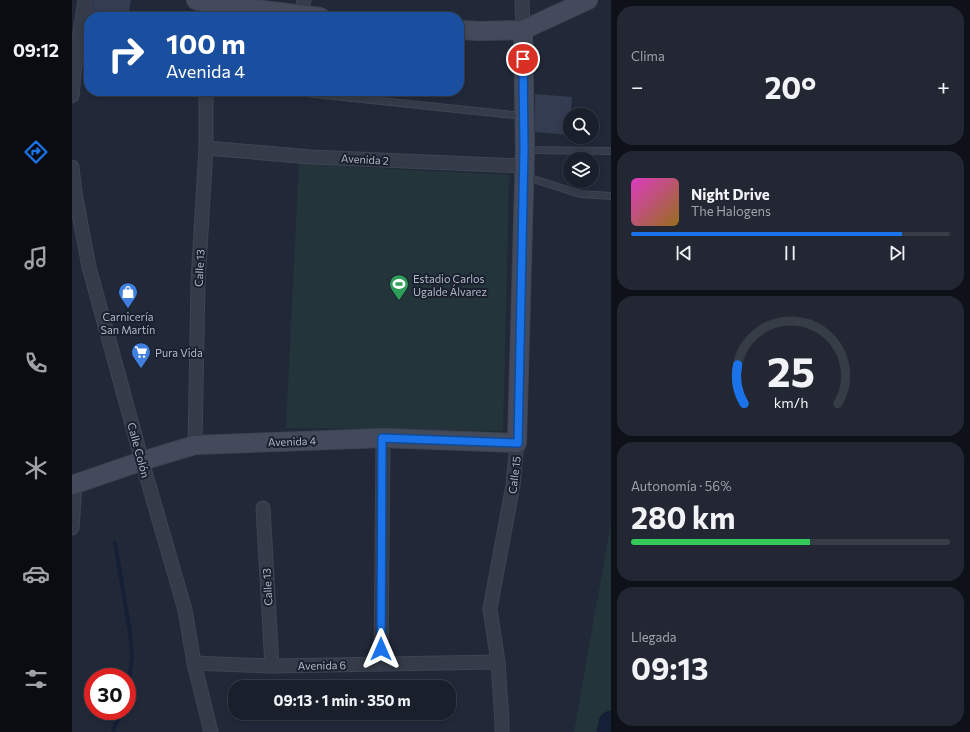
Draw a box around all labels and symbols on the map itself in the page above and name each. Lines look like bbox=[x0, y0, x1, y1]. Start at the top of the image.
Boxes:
pin bbox=[506, 42, 540, 76]
street label: Avenida 2 bbox=[341, 151, 389, 167]
street label: Calle 13 bbox=[192, 249, 206, 287]
place label: Estadio Carlos Ugalde Álvarez bbox=[413, 272, 487, 298]
sports icon: Estadio Carlos Ugalde Álvarez bbox=[388, 273, 410, 301]
shop icon: Carnicería San Martín bbox=[117, 281, 139, 309]
place label: Carnicería San Martín bbox=[101, 310, 155, 336]
supermarket icon: Pura Vida bbox=[130, 341, 152, 369]
place label: Pura Vida bbox=[155, 346, 203, 359]
street label: Calle Colón bbox=[125, 421, 153, 479]
street label: Avenida 4 bbox=[268, 434, 317, 448]
street label: Calle 15 bbox=[505, 455, 523, 495]
street label: Calle 13 bbox=[260, 568, 274, 606]
position arrow bbox=[360, 628, 402, 670]
street label: Avenida 6 bbox=[298, 658, 347, 672]
speed limit sign: 30 bbox=[84, 668, 136, 720]

